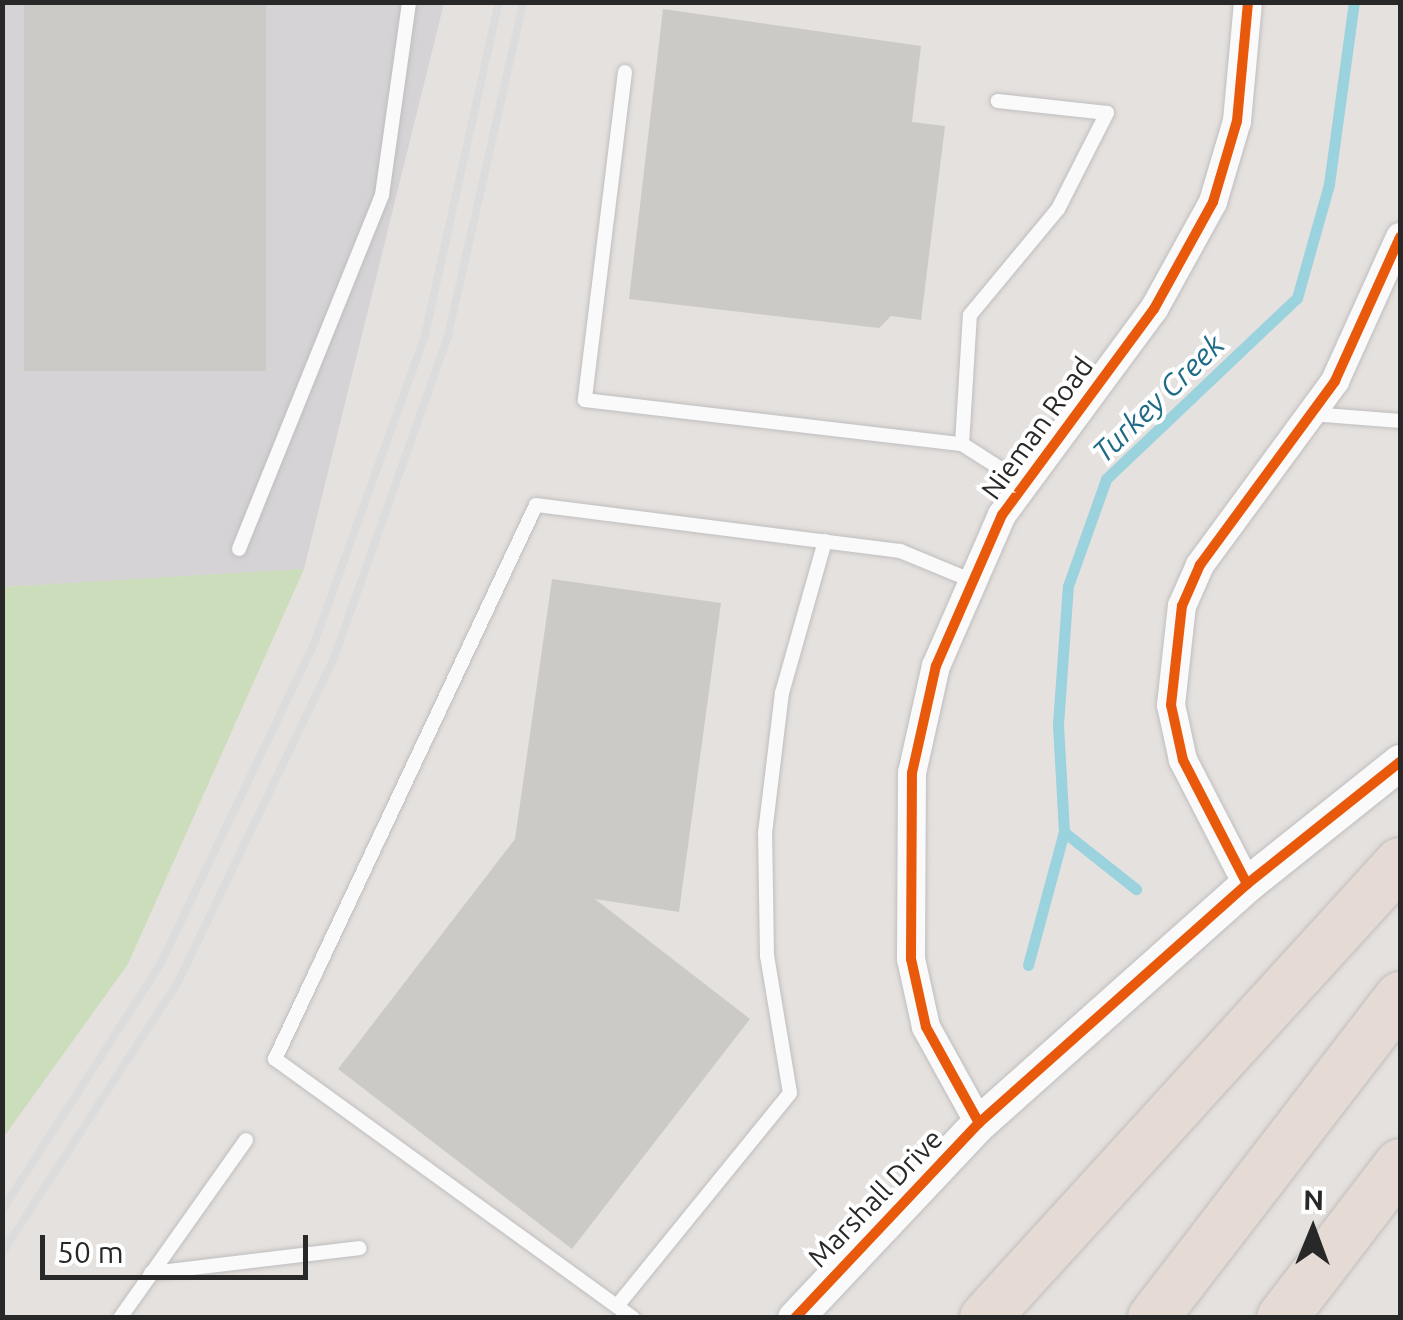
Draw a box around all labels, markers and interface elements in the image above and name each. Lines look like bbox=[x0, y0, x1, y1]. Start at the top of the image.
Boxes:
water label: Turkey Creek bbox=[1085, 326, 1231, 470]
street label: Nieman Road bbox=[974, 350, 1100, 506]
street label: Marshall Drive bbox=[801, 1122, 949, 1274]
north arrow bbox=[1263, 1180, 1363, 1280]
text: N bbox=[1303, 1184, 1324, 1215]
scale bar bbox=[45, 1215, 312, 1277]
text: 50 m bbox=[57, 1235, 124, 1269]

